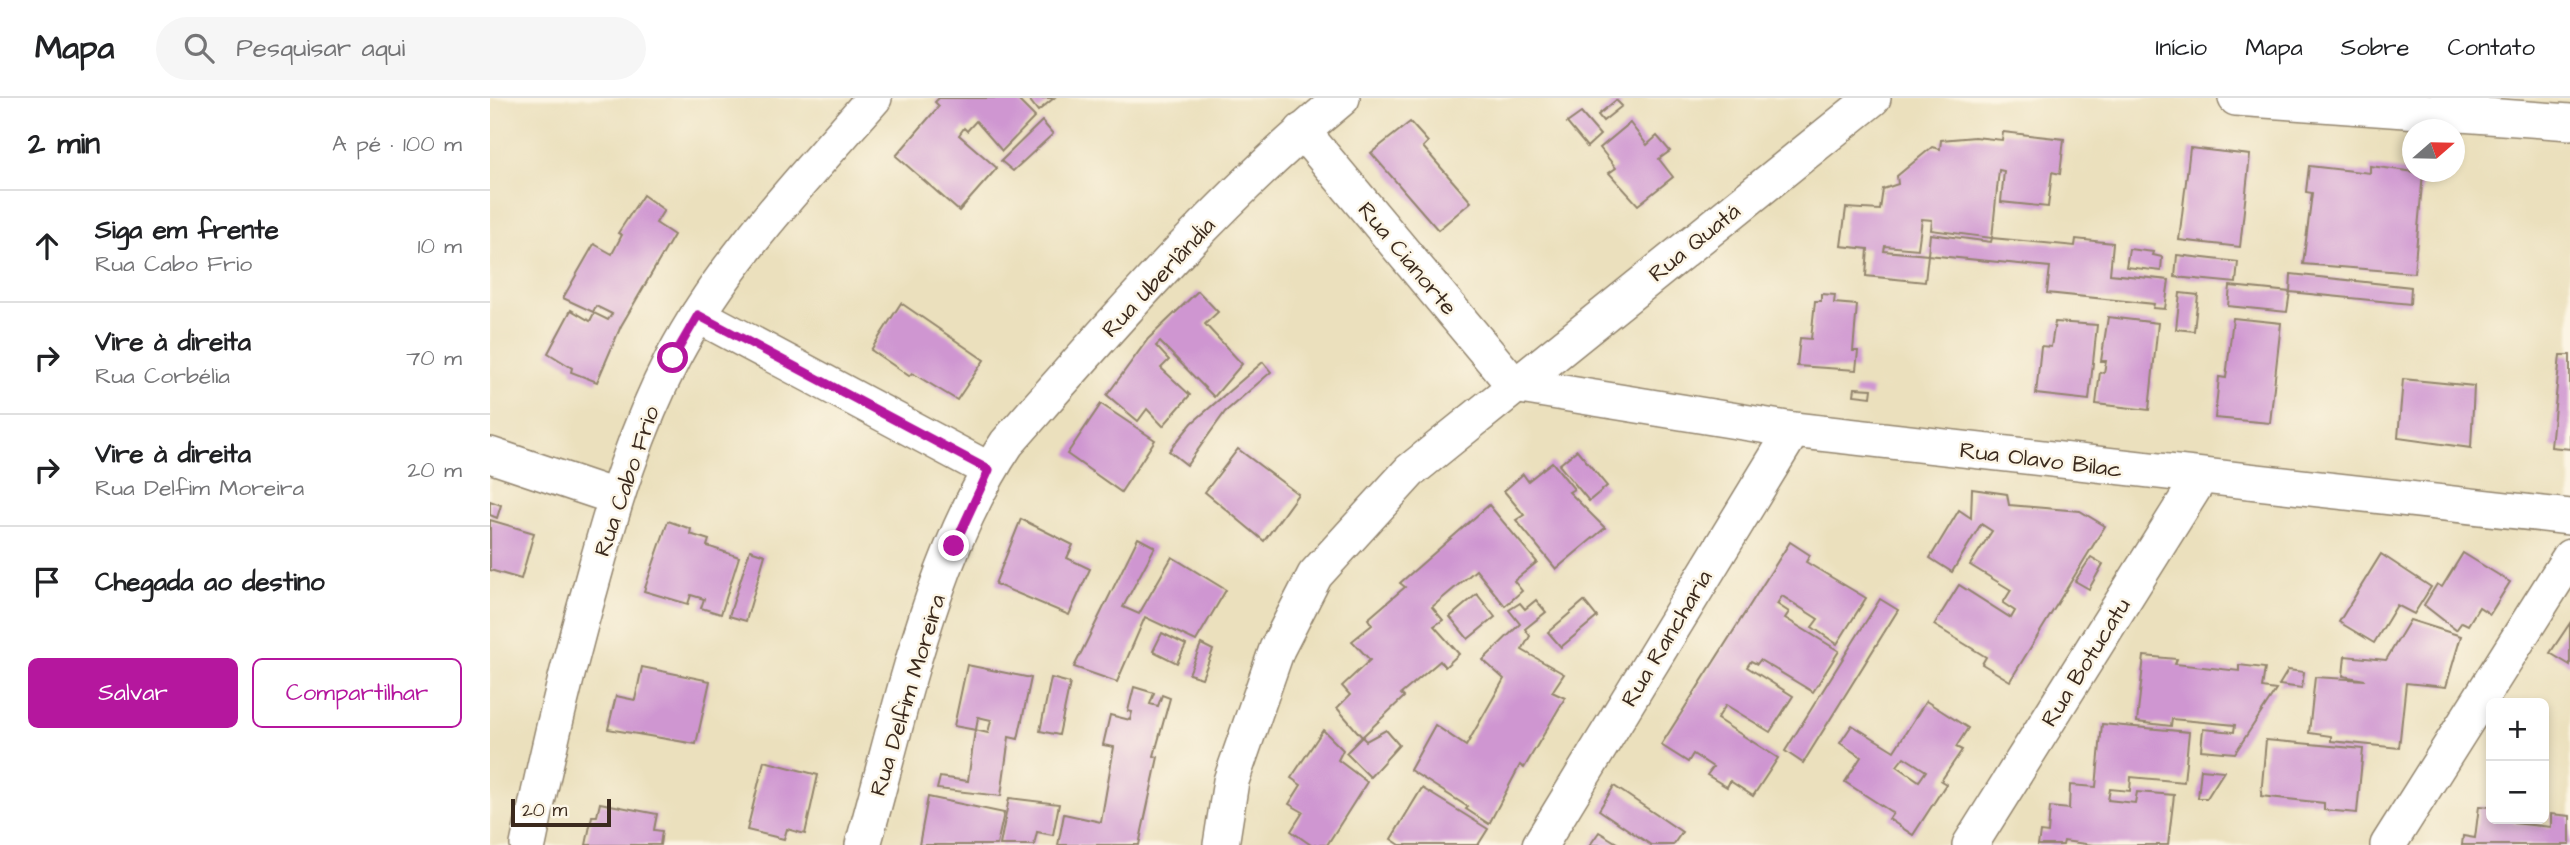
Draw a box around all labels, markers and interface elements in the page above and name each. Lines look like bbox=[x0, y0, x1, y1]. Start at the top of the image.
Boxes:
search box bbox=[156, 17, 646, 80]
text: Mapa bbox=[35, 25, 114, 71]
icon: search bbox=[180, 29, 218, 67]
text: Pesquisar aqui bbox=[236, 30, 405, 66]
text: Início bbox=[2156, 31, 2207, 65]
text: Mapa bbox=[2245, 31, 2303, 65]
text: Sobre bbox=[2341, 31, 2409, 65]
text: Contato bbox=[2447, 31, 2535, 65]
north arrow bbox=[2402, 119, 2465, 182]
text: 2 min bbox=[28, 123, 100, 165]
text: A pé · 100 m bbox=[332, 128, 462, 160]
street label: Rua Cianorte bbox=[1350, 195, 1464, 322]
street label: Rua Quatá bbox=[1642, 196, 1748, 290]
street label: Rua Uberlândia bbox=[1095, 210, 1223, 345]
text: Siga em frente bbox=[95, 212, 279, 248]
icon: ahead bbox=[28, 227, 66, 265]
text: 10 m bbox=[417, 230, 462, 262]
text: Rua Cabo Frio bbox=[95, 248, 252, 280]
text: Vire à direita bbox=[95, 324, 251, 360]
icon: right bbox=[28, 339, 66, 377]
text: 70 m bbox=[406, 342, 462, 374]
route start bbox=[657, 342, 688, 373]
text: Rua Corbélia bbox=[95, 360, 230, 392]
street label: Rua Cabo Frio bbox=[586, 402, 668, 561]
street label: Rua Olavo Bilac bbox=[1958, 434, 2124, 486]
text: Vire à direita bbox=[95, 436, 251, 472]
icon: right bbox=[28, 451, 66, 489]
text: 20 m bbox=[407, 454, 462, 486]
text: Rua Delfim Moreira bbox=[95, 472, 304, 504]
route end bbox=[938, 530, 969, 561]
icon: arrive bbox=[28, 563, 66, 601]
text: Chegada ao destino bbox=[95, 564, 325, 600]
street label: Rua Rancharia bbox=[1613, 564, 1720, 713]
street label: Rua Delfim Moreira bbox=[862, 590, 954, 800]
street label: Rua Botucatu bbox=[2033, 592, 2138, 733]
button: Salvar bbox=[28, 658, 238, 728]
button: Compartilhar bbox=[252, 658, 462, 728]
map controls bbox=[2486, 698, 2549, 824]
button: + bbox=[2486, 698, 2549, 761]
button: − bbox=[2486, 761, 2549, 824]
scale bar bbox=[511, 796, 611, 828]
text: 20 m bbox=[522, 797, 567, 824]

